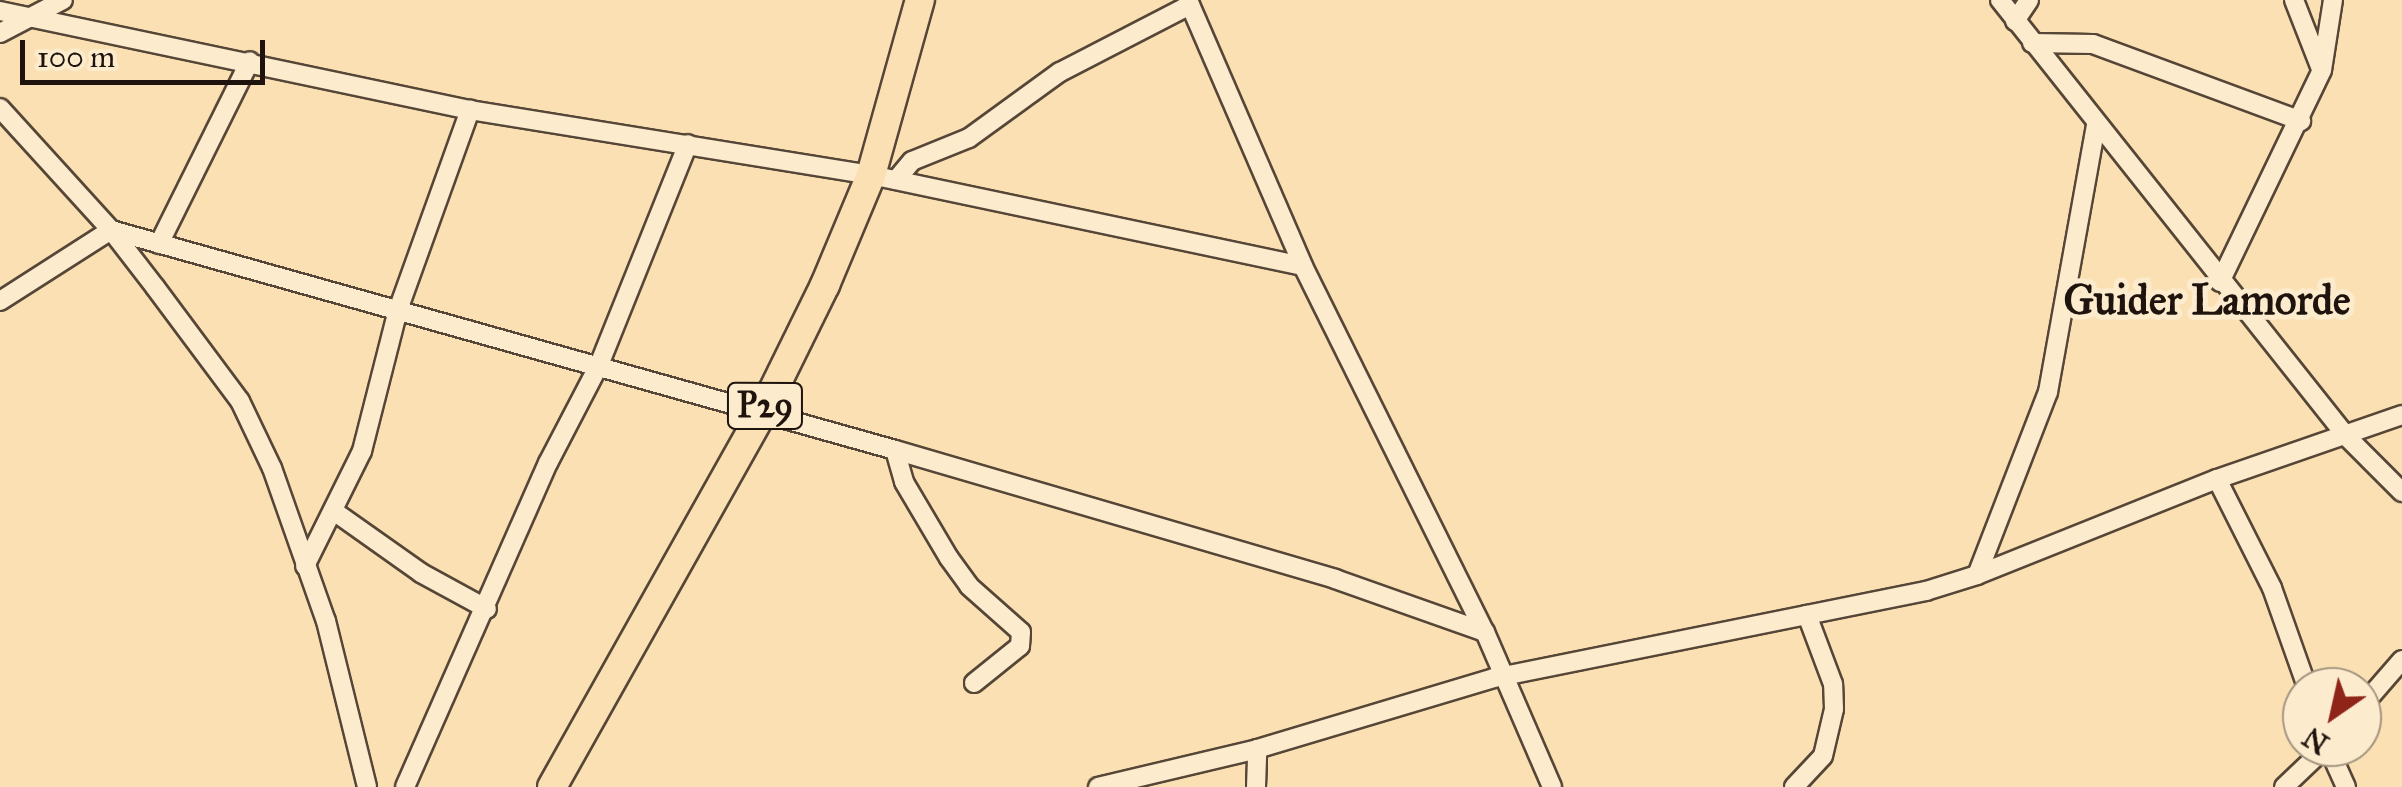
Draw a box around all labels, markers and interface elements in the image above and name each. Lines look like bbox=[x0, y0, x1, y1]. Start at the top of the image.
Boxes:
scale bar bbox=[25, 20, 270, 82]
text: 100 m bbox=[37, 39, 115, 75]
district label: Guider Lamorde bbox=[2063, 275, 2351, 325]
road number: P29 bbox=[725, 376, 805, 436]
north arrow bbox=[2282, 667, 2382, 767]
text: N bbox=[2296, 719, 2336, 762]

